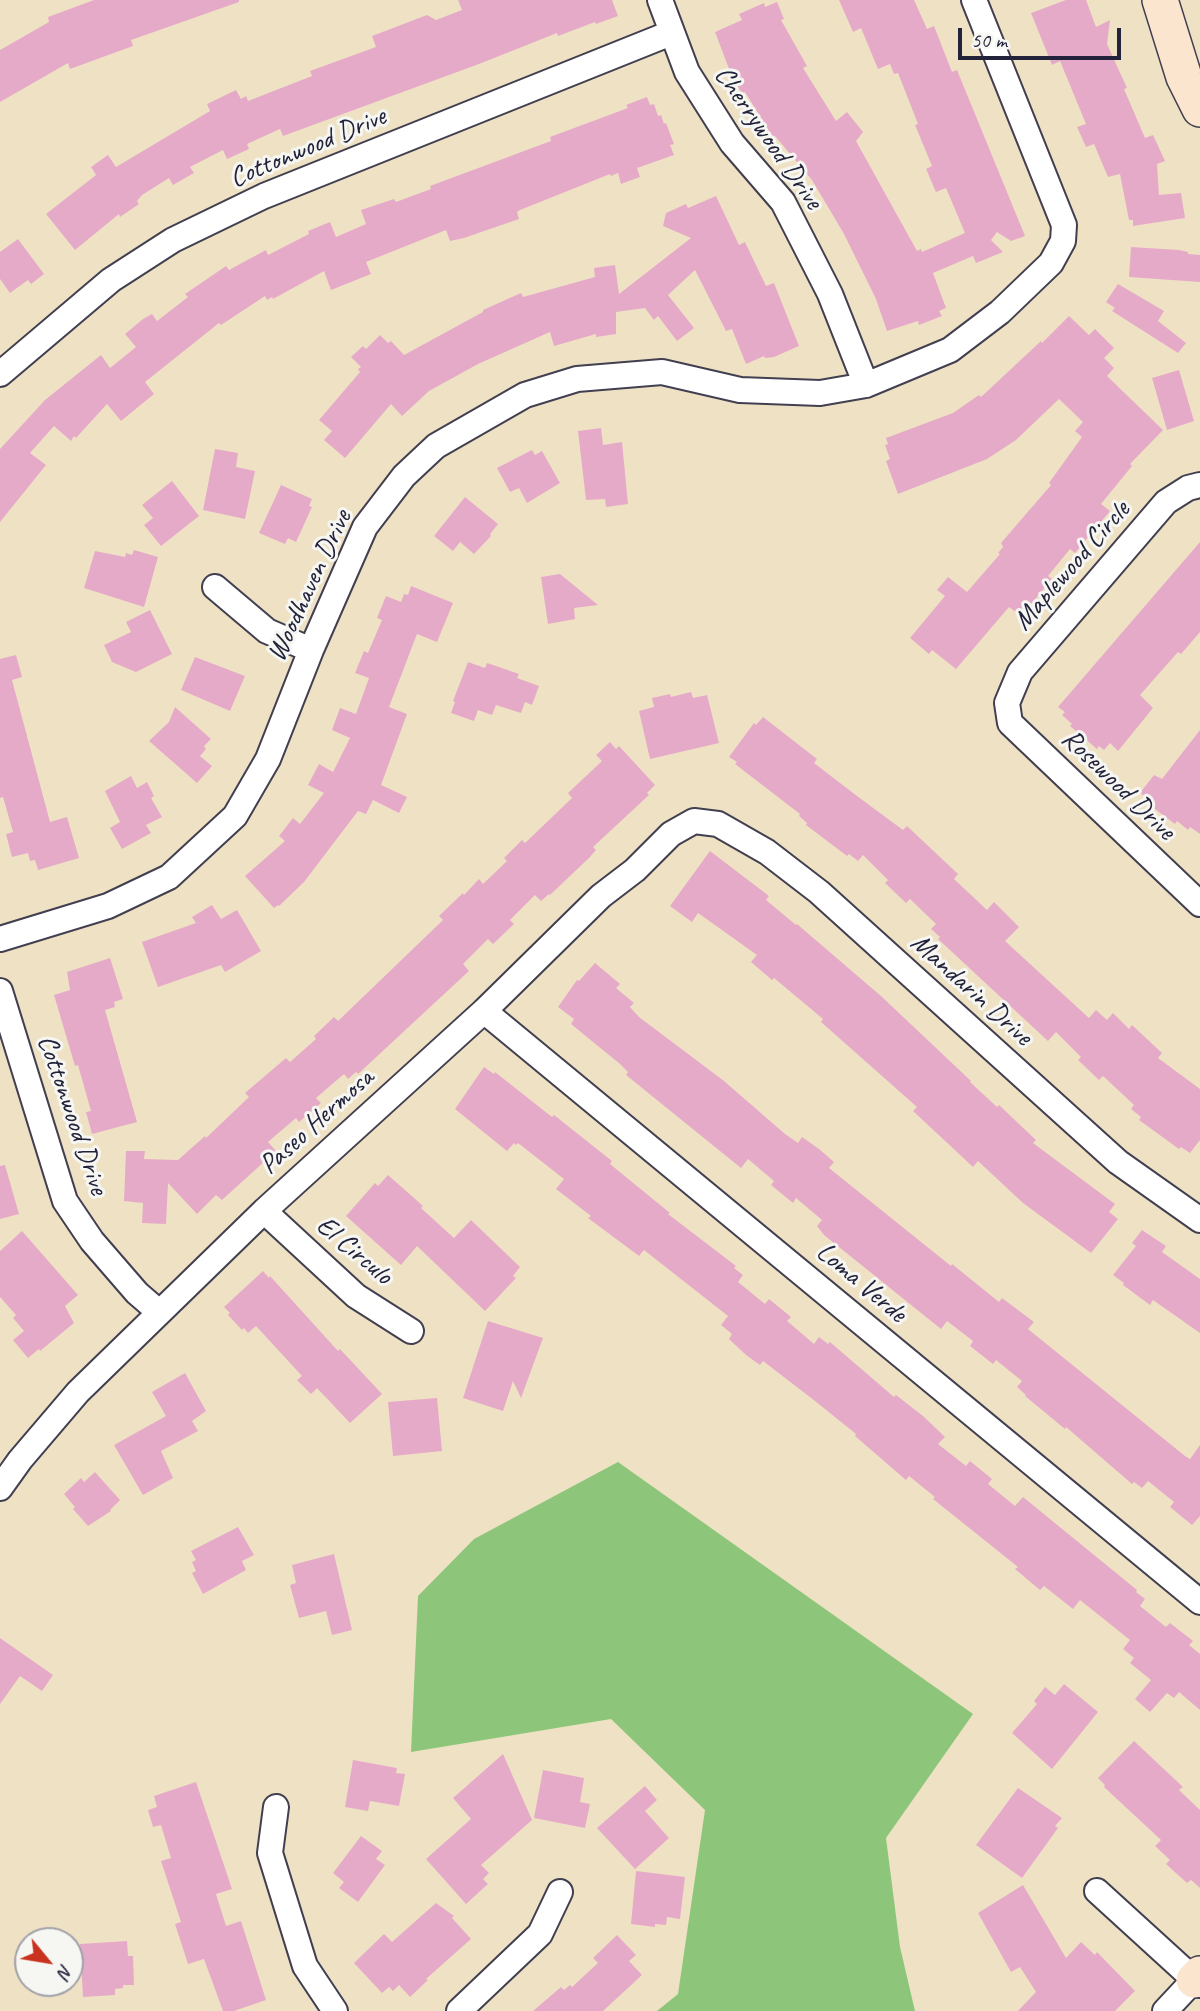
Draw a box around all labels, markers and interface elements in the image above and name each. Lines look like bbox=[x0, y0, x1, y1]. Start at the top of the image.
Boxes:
scale bar bbox=[962, 14, 1125, 58]
text: 50 m bbox=[971, 27, 1007, 53]
street label: Cherrywood Drive bbox=[706, 60, 830, 216]
street label: Cottonwood Drive bbox=[225, 100, 391, 196]
street label: Maplewood Circle bbox=[1006, 494, 1138, 638]
street label: Woodhaven Drive bbox=[260, 505, 360, 667]
street label: Rosewood Drive bbox=[1054, 722, 1182, 848]
street label: Mandarin Drive bbox=[903, 927, 1039, 1053]
street label: Cottonwood Drive bbox=[29, 1031, 115, 1199]
street label: Paseo Hermosa bbox=[253, 1062, 381, 1182]
street label: El Circulo bbox=[309, 1209, 399, 1293]
street label: Loma Verde bbox=[809, 1236, 913, 1330]
north arrow bbox=[14, 1927, 84, 1997]
text: N bbox=[52, 1960, 79, 1983]

